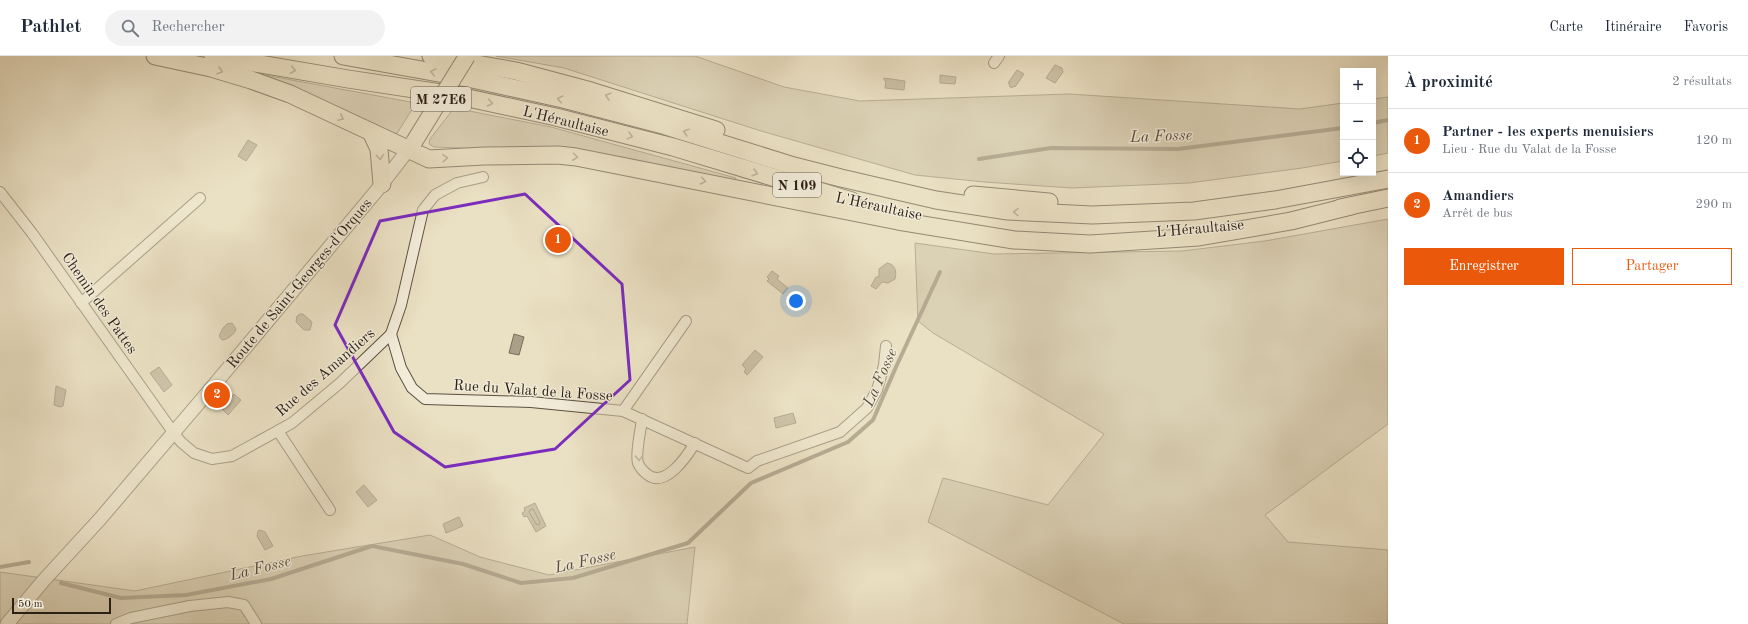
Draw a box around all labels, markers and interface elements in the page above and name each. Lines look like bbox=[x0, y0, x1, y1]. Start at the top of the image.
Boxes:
search box bbox=[105, 10, 385, 46]
icon: search bbox=[119, 17, 141, 39]
text: Pathlet bbox=[20, 18, 81, 37]
text: Rechercher bbox=[151, 20, 225, 35]
text: Carte bbox=[1549, 20, 1583, 34]
text: Itinéraire bbox=[1605, 20, 1662, 34]
text: Favoris bbox=[1684, 20, 1728, 34]
one-way arrow bbox=[290, 65, 296, 74]
one-way arrow bbox=[217, 66, 224, 75]
one-way arrow bbox=[430, 68, 436, 77]
map controls bbox=[1340, 68, 1376, 176]
button: + bbox=[1340, 68, 1376, 104]
text: À proximité bbox=[1404, 74, 1493, 91]
text: 2 résultats bbox=[1672, 75, 1732, 88]
road number: M 27E6 bbox=[411, 87, 471, 111]
one-way arrow bbox=[605, 92, 612, 101]
one-way arrow bbox=[557, 95, 564, 104]
one-way arrow bbox=[487, 99, 494, 107]
button: − bbox=[1340, 104, 1376, 140]
street label: L'Héraultaise bbox=[521, 105, 610, 140]
one-way arrow bbox=[337, 113, 345, 121]
text: Partner - les experts menuisiers bbox=[1442, 125, 1653, 140]
one-way arrow bbox=[683, 128, 690, 137]
water label: La Fosse bbox=[1129, 128, 1193, 146]
one-way arrow bbox=[627, 132, 634, 140]
text: 1 bbox=[1413, 134, 1421, 147]
text: 120 m bbox=[1695, 134, 1732, 147]
button: locate bbox=[1340, 140, 1376, 176]
text: Lieu · Rue du Valat de la Fosse bbox=[1442, 143, 1616, 156]
one-way arrow bbox=[572, 152, 578, 161]
one-way arrow bbox=[375, 154, 384, 160]
one-way arrow bbox=[442, 154, 448, 163]
one-way arrow bbox=[752, 168, 759, 177]
road number: N 109 bbox=[773, 173, 821, 197]
one-way arrow bbox=[700, 177, 706, 185]
text: Amandiers bbox=[1442, 189, 1514, 204]
street label: L'Héraultaise bbox=[834, 191, 923, 224]
street label: Route de Saint-Georges-d'Orques bbox=[225, 196, 375, 372]
text: 2 bbox=[1413, 198, 1421, 211]
text: 290 m bbox=[1695, 198, 1732, 211]
one-way arrow bbox=[1013, 207, 1019, 216]
text: Arrêt de bus bbox=[1442, 207, 1512, 220]
street label: L'Héraultaise bbox=[1156, 218, 1245, 241]
pin: 1 bbox=[545, 225, 571, 255]
button: Enregistrer bbox=[1404, 248, 1564, 285]
button: Partager bbox=[1572, 248, 1732, 285]
street label: Chemin des Pattes bbox=[58, 251, 139, 357]
your location bbox=[786, 291, 806, 311]
street label: Rue des Amandiers bbox=[274, 326, 378, 420]
water label: La Fosse bbox=[860, 346, 901, 410]
street label: Rue du Valat de la Fosse bbox=[453, 378, 613, 405]
pin: 2 bbox=[204, 380, 230, 410]
one-way arrow bbox=[635, 455, 643, 461]
water label: La Fosse bbox=[552, 547, 618, 577]
water label: La Fosse bbox=[227, 554, 293, 584]
scale bar bbox=[12, 596, 111, 615]
text: 50 m bbox=[18, 599, 43, 610]

